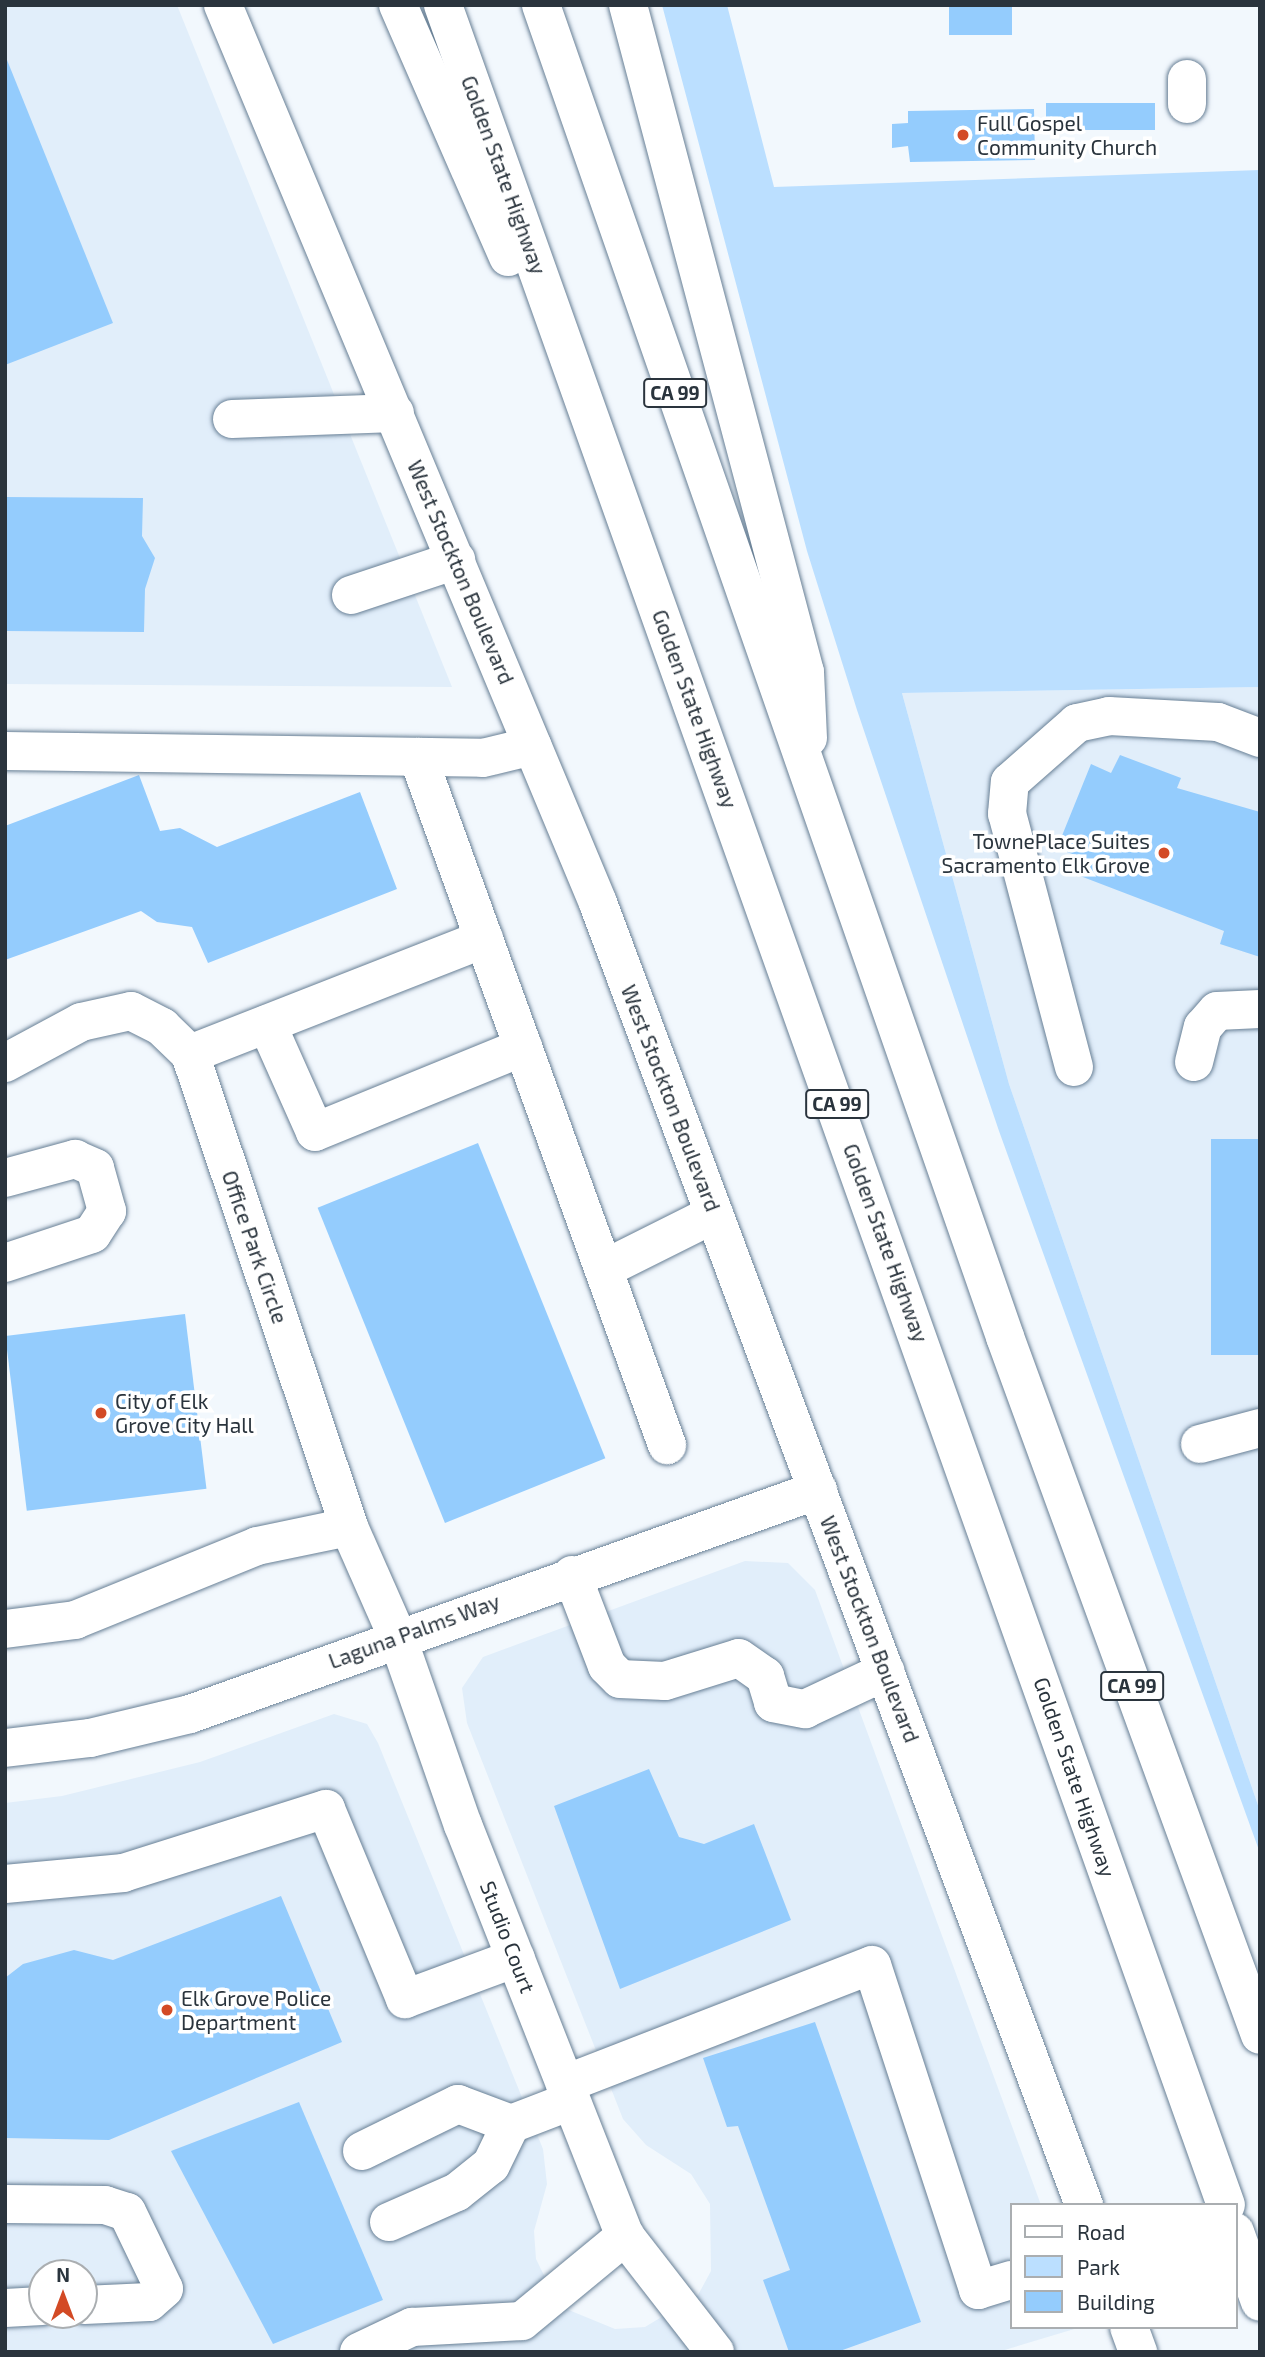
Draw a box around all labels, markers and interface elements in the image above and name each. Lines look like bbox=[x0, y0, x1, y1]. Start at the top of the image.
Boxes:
street label: Golden State Highway bbox=[456, 72, 552, 278]
place label: Full Gospel Community Church bbox=[977, 110, 1158, 160]
marker: Full Gospel Community Church bbox=[955, 127, 971, 143]
road number: CA 99 bbox=[642, 378, 708, 408]
street label: West Stockton Boulevard bbox=[402, 456, 520, 688]
street label: Golden State Highway bbox=[647, 606, 743, 812]
place label: TownePlace Suites Sacramento Elk Grove bbox=[941, 828, 1150, 878]
marker: TownePlace Suites Sacramento Elk Grove bbox=[1156, 845, 1172, 861]
street label: West Stockton Boulevard bbox=[616, 981, 726, 1215]
road number: CA 99 bbox=[804, 1088, 870, 1120]
street label: Golden State Highway bbox=[838, 1140, 934, 1346]
street label: Office Park Circle bbox=[217, 1167, 293, 1327]
place label: City of Elk Grove City Hall bbox=[115, 1388, 254, 1438]
marker: City of Elk Grove City Hall bbox=[93, 1405, 109, 1421]
street label: West Stockton Boulevard bbox=[815, 1512, 925, 1746]
street label: Laguna Palms Way bbox=[325, 1588, 503, 1674]
road number: CA 99 bbox=[1099, 1670, 1165, 1702]
street label: Golden State Highway bbox=[1029, 1674, 1121, 1880]
street label: Studio Court bbox=[475, 1878, 541, 1996]
place label: Elk Grove Police Department bbox=[181, 1985, 331, 2035]
marker: Elk Grove Police Department bbox=[159, 2002, 175, 2018]
legend bbox=[1010, 2203, 1237, 2329]
text: Road bbox=[1077, 2219, 1125, 2244]
text: Park bbox=[1077, 2254, 1120, 2279]
north arrow bbox=[28, 2259, 98, 2329]
text: N bbox=[56, 2263, 70, 2286]
text: Building bbox=[1077, 2289, 1155, 2314]

